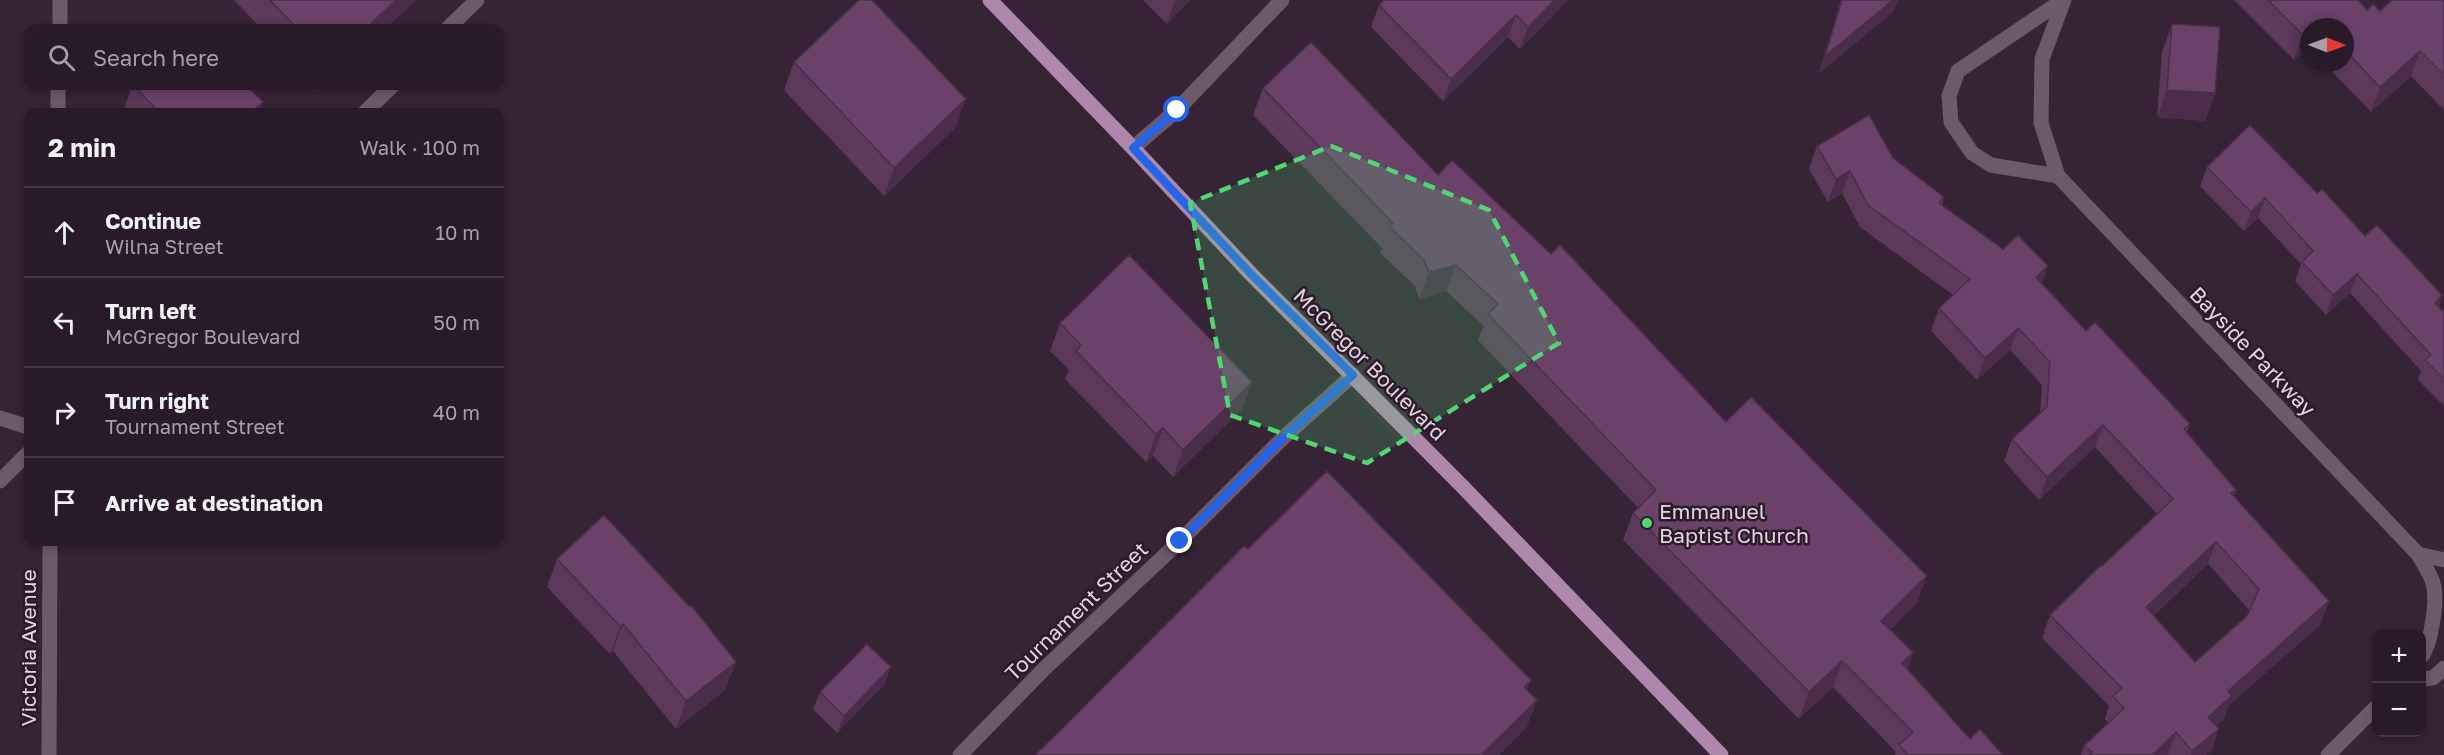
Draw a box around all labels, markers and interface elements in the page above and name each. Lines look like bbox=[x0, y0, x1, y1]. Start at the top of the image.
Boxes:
north arrow bbox=[2300, 18, 2354, 72]
search box bbox=[24, 24, 504, 90]
icon: search bbox=[45, 41, 78, 74]
text: Search here bbox=[93, 44, 219, 71]
route start bbox=[1163, 96, 1189, 122]
text: 2 min bbox=[48, 132, 116, 163]
text: Walk · 100 m bbox=[359, 135, 480, 159]
text: Continue bbox=[105, 207, 201, 234]
icon: ahead bbox=[48, 216, 81, 249]
text: 10 m bbox=[435, 220, 480, 244]
text: Wilna Street bbox=[105, 234, 224, 258]
street label: Bayside Parkway bbox=[2185, 281, 2322, 421]
street label: McGregor Boulevard bbox=[1288, 282, 1452, 446]
text: Turn left bbox=[105, 297, 196, 324]
icon: left bbox=[48, 306, 81, 339]
text: 50 m bbox=[433, 310, 480, 334]
text: McGregor Boulevard bbox=[105, 324, 300, 348]
text: Turn right bbox=[105, 387, 209, 414]
icon: right bbox=[48, 396, 81, 429]
text: 40 m bbox=[433, 400, 480, 424]
text: Tournament Street bbox=[105, 414, 285, 438]
icon: arrive bbox=[48, 486, 81, 519]
text: Arrive at destination bbox=[105, 489, 323, 516]
place label: Emmanuel Baptist Church bbox=[1659, 498, 1809, 548]
marker: Emmanuel Baptist Church bbox=[1640, 516, 1654, 530]
route end bbox=[1166, 527, 1192, 553]
street label: Tournament Street bbox=[999, 536, 1153, 686]
street label: Victoria Avenue bbox=[15, 569, 41, 727]
map controls bbox=[2372, 629, 2426, 737]
button: + bbox=[2372, 629, 2426, 683]
button: − bbox=[2372, 683, 2426, 737]

